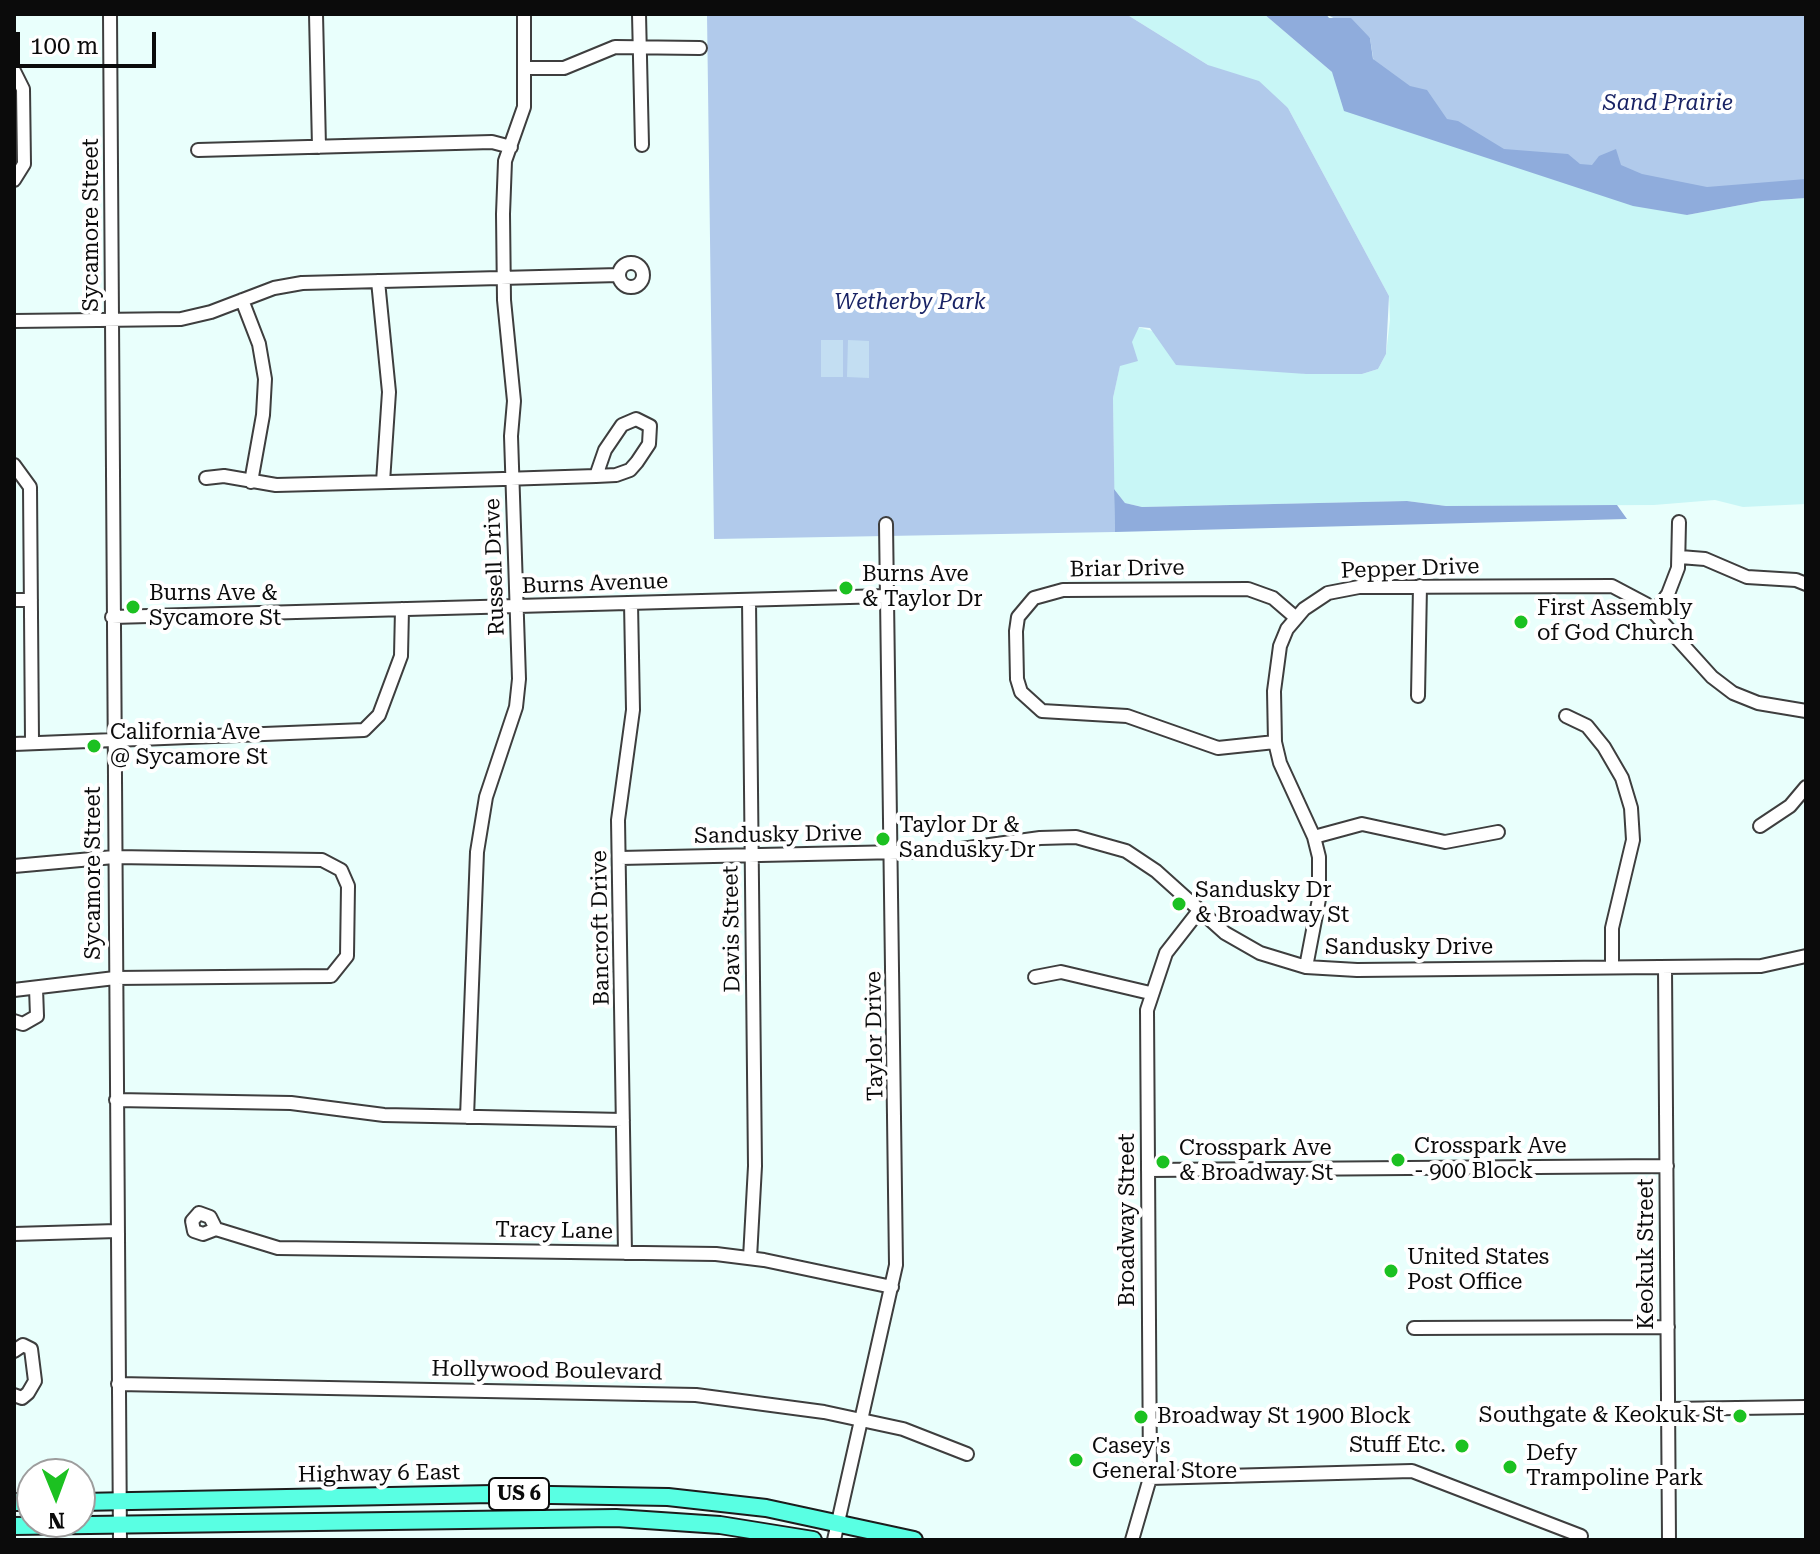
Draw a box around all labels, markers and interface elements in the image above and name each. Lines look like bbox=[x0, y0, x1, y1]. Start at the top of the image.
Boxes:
scale bar bbox=[20, 16, 160, 66]
text: 100 m bbox=[30, 32, 98, 60]
park label: Sand Prairie bbox=[1603, 91, 1733, 117]
street label: Sycamore Street bbox=[79, 138, 105, 312]
park label: Wetherby Park bbox=[834, 290, 986, 316]
street label: Russell Drive bbox=[479, 498, 511, 636]
street label: Pepper Drive bbox=[1340, 553, 1480, 585]
street label: Briar Drive bbox=[1069, 555, 1185, 583]
place label: Burns Ave & Taylor Dr bbox=[862, 562, 983, 614]
street label: Burns Avenue bbox=[521, 568, 669, 600]
marker: Burns Ave & Taylor Dr bbox=[837, 579, 855, 597]
place label: Burns Ave & Sycamore St bbox=[149, 581, 281, 632]
place label: First Assembly of God Church bbox=[1537, 596, 1694, 648]
marker: Burns Ave & Sycamore St bbox=[124, 598, 142, 616]
marker: First Assembly of God Church bbox=[1512, 613, 1530, 631]
place label: California Ave @ Sycamore St bbox=[110, 720, 268, 772]
marker: California Ave @ Sycamore St bbox=[85, 737, 103, 755]
street label: Sycamore Street bbox=[81, 786, 107, 960]
place label: Taylor Dr & Sandusky Dr bbox=[899, 813, 1036, 864]
street label: Sandusky Drive bbox=[694, 820, 862, 850]
marker: Taylor Dr & Sandusky Dr bbox=[874, 830, 892, 848]
street label: Bancroft Drive bbox=[586, 850, 616, 1006]
street label: Davis Street bbox=[718, 865, 746, 993]
place label: Sandusky Dr & Broadway St bbox=[1195, 878, 1349, 930]
marker: Sandusky Dr & Broadway St bbox=[1170, 895, 1188, 913]
street label: Sandusky Drive bbox=[1325, 935, 1493, 961]
street label: Taylor Drive bbox=[861, 971, 889, 1101]
street label: Broadway Street bbox=[1115, 1133, 1141, 1307]
place label: Crosspark Ave - 900 Block bbox=[1414, 1134, 1567, 1186]
place label: Crosspark Ave & Broadway St bbox=[1179, 1136, 1333, 1188]
marker: Crosspark Ave - 900 Block bbox=[1389, 1151, 1407, 1169]
marker: Crosspark Ave & Broadway St bbox=[1154, 1153, 1172, 1171]
street label: Keokuk Street bbox=[1634, 1178, 1660, 1330]
street label: Tracy Lane bbox=[495, 1217, 613, 1245]
place label: United States Post Office bbox=[1407, 1245, 1549, 1296]
marker: United States Post Office bbox=[1382, 1262, 1400, 1280]
street label: Hollywood Boulevard bbox=[431, 1356, 663, 1386]
place label: Southgate & Keokuk St bbox=[1479, 1403, 1724, 1429]
place label: Broadway St 1900 Block bbox=[1157, 1404, 1411, 1430]
marker: Southgate & Keokuk St bbox=[1731, 1407, 1749, 1425]
marker: Broadway St 1900 Block bbox=[1132, 1408, 1150, 1426]
place label: Stuff Etc. bbox=[1349, 1433, 1446, 1459]
place label: Casey's General Store bbox=[1092, 1434, 1237, 1486]
marker: Stuff Etc. bbox=[1453, 1437, 1471, 1455]
place label: Defy Trampoline Park bbox=[1526, 1441, 1703, 1492]
marker: Casey's General Store bbox=[1067, 1451, 1085, 1469]
north arrow bbox=[16, 1458, 96, 1538]
marker: Defy Trampoline Park bbox=[1501, 1458, 1519, 1476]
street label: Highway 6 East bbox=[298, 1459, 460, 1489]
road number: US 6 bbox=[489, 1478, 549, 1510]
text: N bbox=[48, 1508, 65, 1533]

